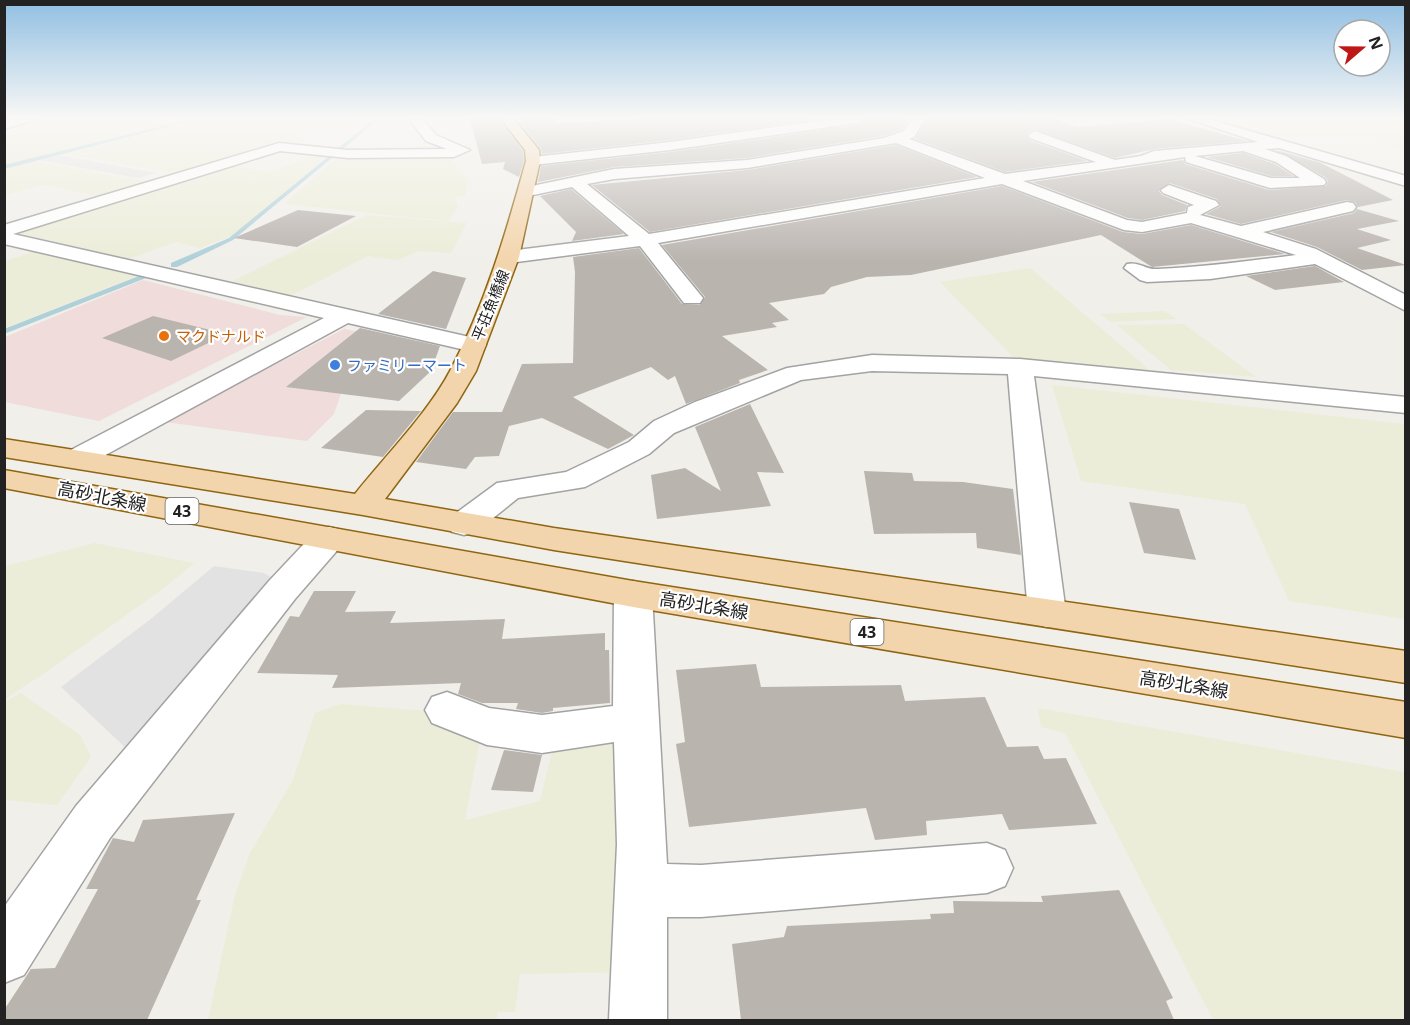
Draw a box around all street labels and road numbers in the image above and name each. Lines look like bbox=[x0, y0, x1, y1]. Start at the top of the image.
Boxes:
street label: 平荘魚橋線 bbox=[467, 266, 513, 344]
street label: 高砂北条線 bbox=[56, 476, 148, 516]
road number: 43 bbox=[166, 498, 198, 524]
street label: 高砂北条線 bbox=[658, 586, 750, 624]
road number: 43 bbox=[850, 619, 884, 645]
street label: 高砂北条線 bbox=[1138, 665, 1230, 703]

